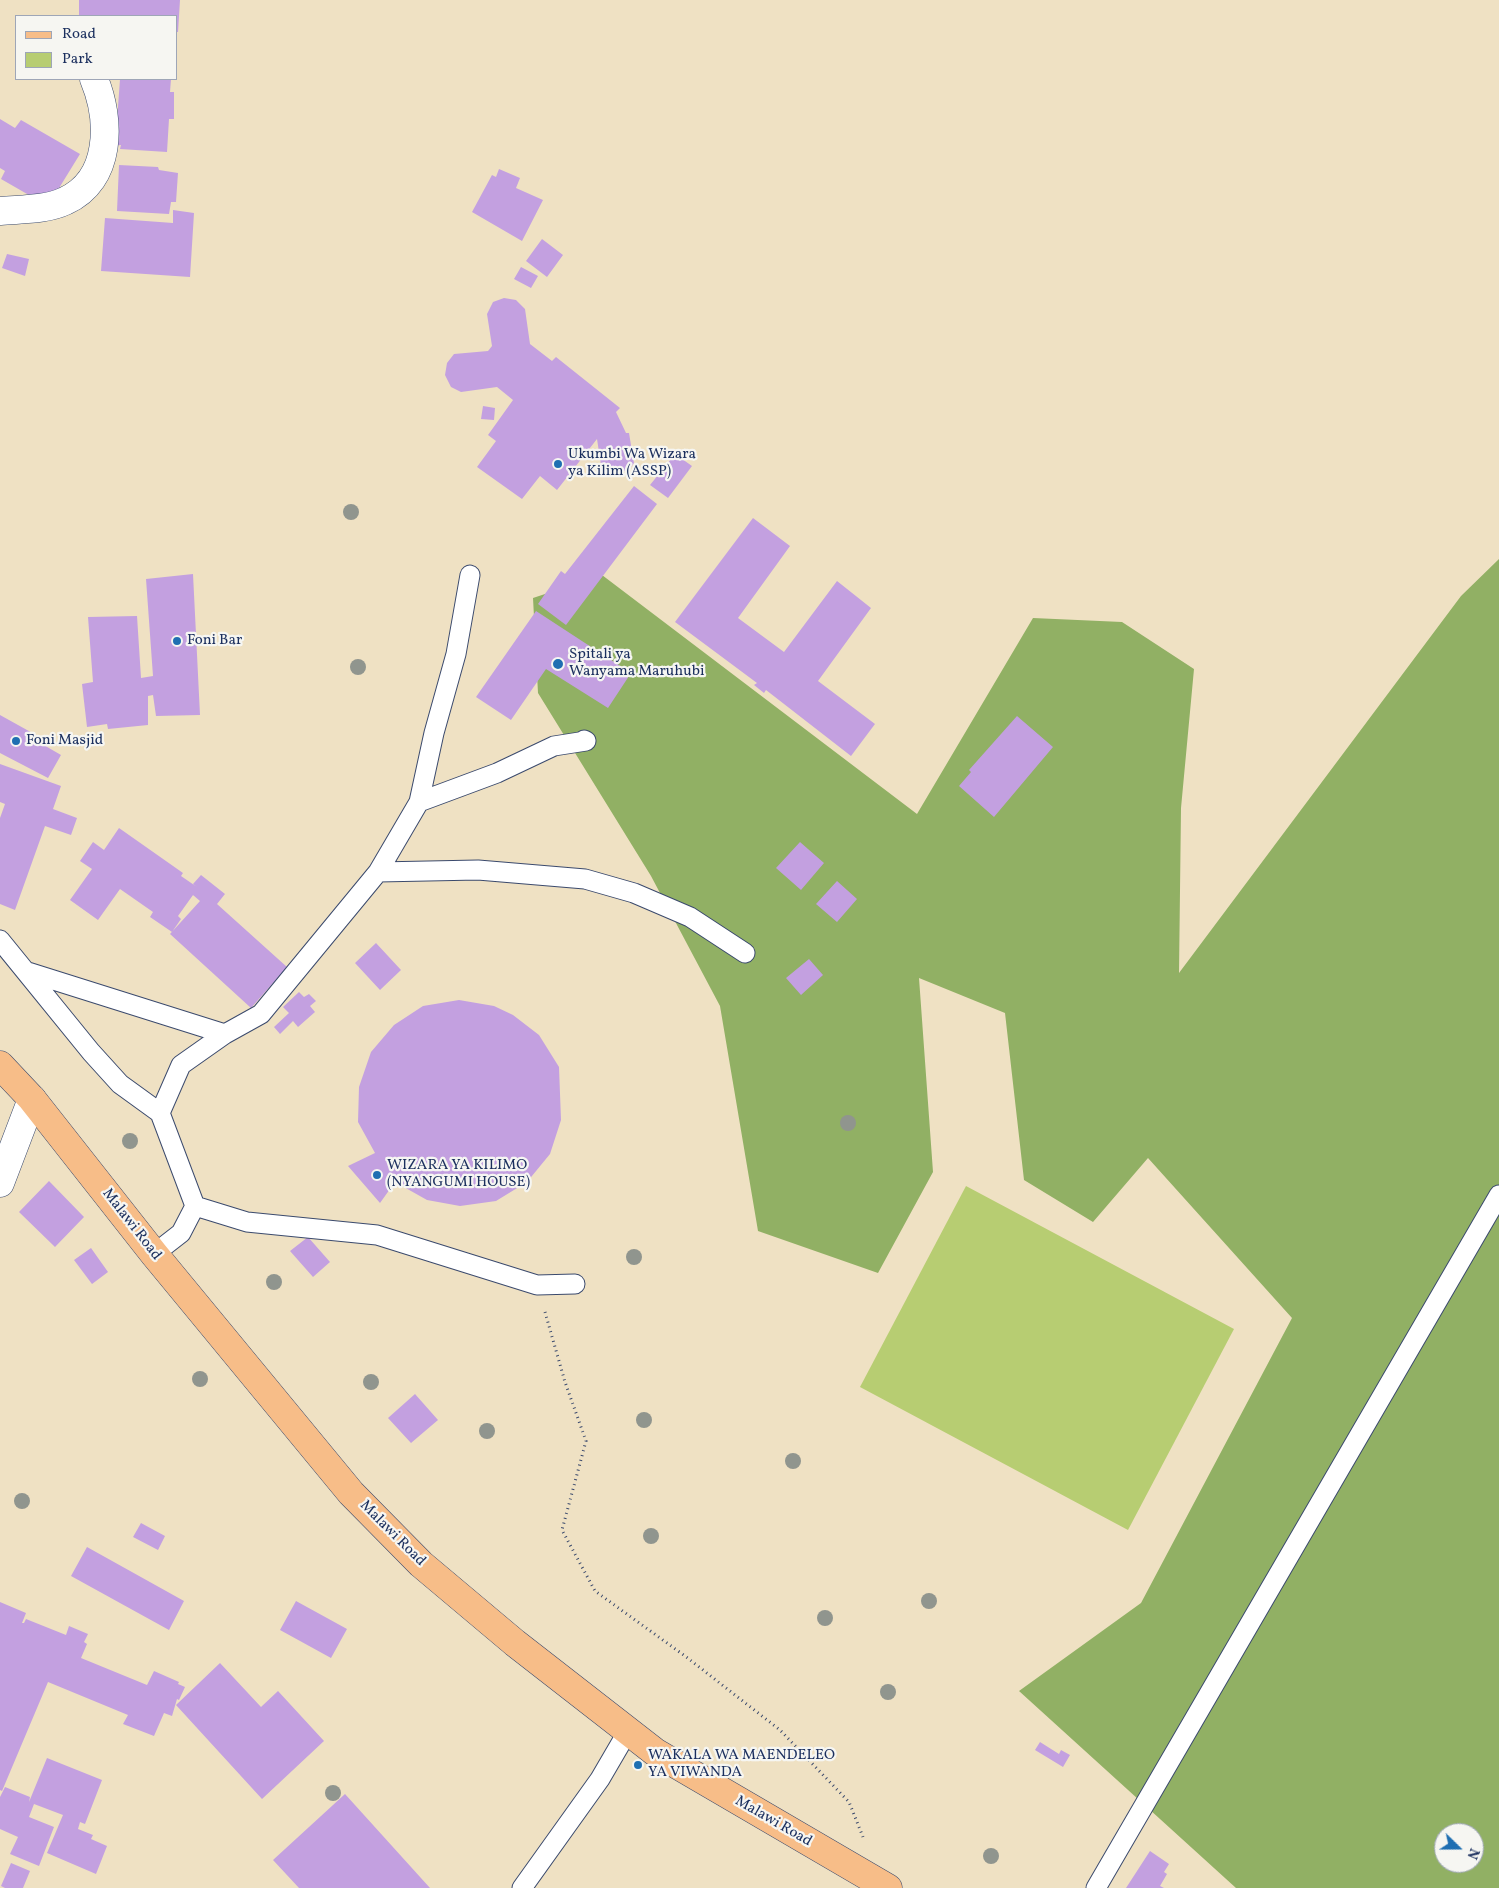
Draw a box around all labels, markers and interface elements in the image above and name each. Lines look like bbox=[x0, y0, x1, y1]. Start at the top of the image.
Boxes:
legend bbox=[15, 15, 178, 80]
text: Road bbox=[62, 24, 96, 45]
text: Park bbox=[62, 49, 93, 70]
place label: Ukumbi Wa Wizara ya Kilim (ASSP) bbox=[568, 446, 696, 481]
marker: Ukumbi Wa Wizara ya Kilim (ASSP) bbox=[552, 458, 564, 470]
place label: Foni Bar bbox=[187, 632, 242, 650]
marker: Foni Bar bbox=[171, 635, 183, 647]
place label: Spitali ya Wanyama Maruhubi bbox=[569, 646, 704, 681]
marker: Spitali ya Wanyama Maruhubi bbox=[551, 657, 565, 671]
place label: Foni Masjid bbox=[26, 732, 103, 750]
marker: Foni Masjid bbox=[10, 735, 22, 747]
place label: WIZARA YA KILIMO (NYANGUMI HOUSE) bbox=[387, 1157, 530, 1192]
marker: WIZARA YA KILIMO (NYANGUMI HOUSE) bbox=[371, 1169, 383, 1181]
street label: Malawi Road bbox=[97, 1186, 165, 1264]
street label: Malawi Road bbox=[355, 1497, 429, 1571]
place label: WAKALA WA MAENDELEO YA VIWANDA bbox=[648, 1747, 835, 1782]
marker: WAKALA WA MAENDELEO YA VIWANDA bbox=[632, 1759, 644, 1771]
street label: Malawi Road bbox=[731, 1793, 815, 1851]
north arrow bbox=[1434, 1823, 1484, 1873]
text: N bbox=[1462, 1845, 1483, 1862]

